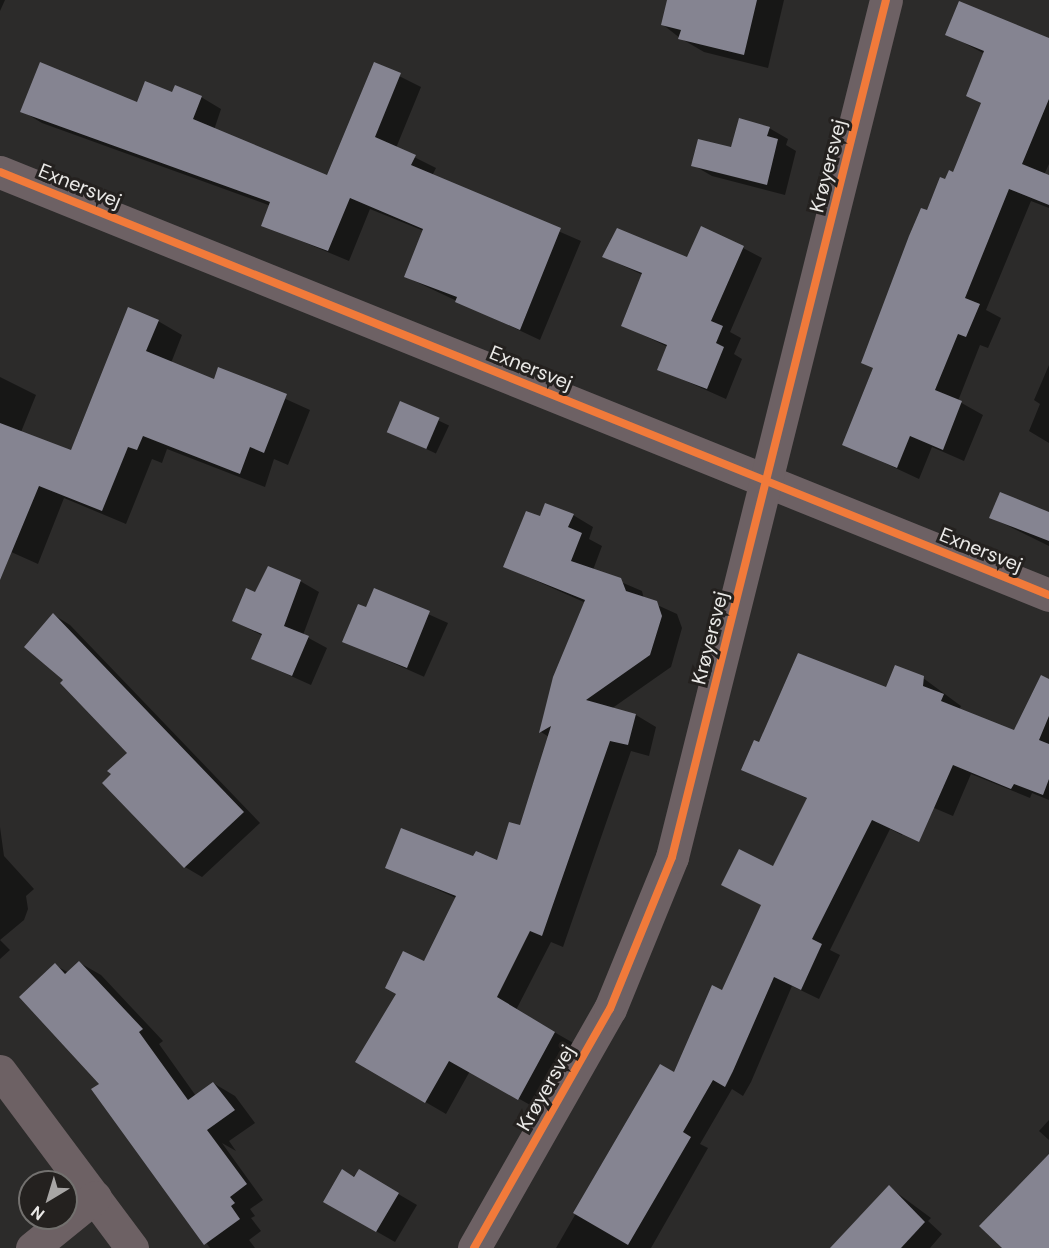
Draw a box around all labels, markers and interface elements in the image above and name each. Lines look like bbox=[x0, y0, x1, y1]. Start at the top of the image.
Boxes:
street label: Krøyersvej bbox=[805, 117, 851, 215]
street label: Exnersvej bbox=[35, 159, 125, 213]
street label: Exnersvej bbox=[486, 341, 576, 395]
street label: Exnersvej bbox=[936, 523, 1026, 577]
street label: Krøyersvej bbox=[687, 589, 733, 687]
street label: Krøyersvej bbox=[512, 1041, 580, 1135]
north arrow bbox=[18, 1170, 78, 1230]
text: N bbox=[27, 1201, 49, 1225]

